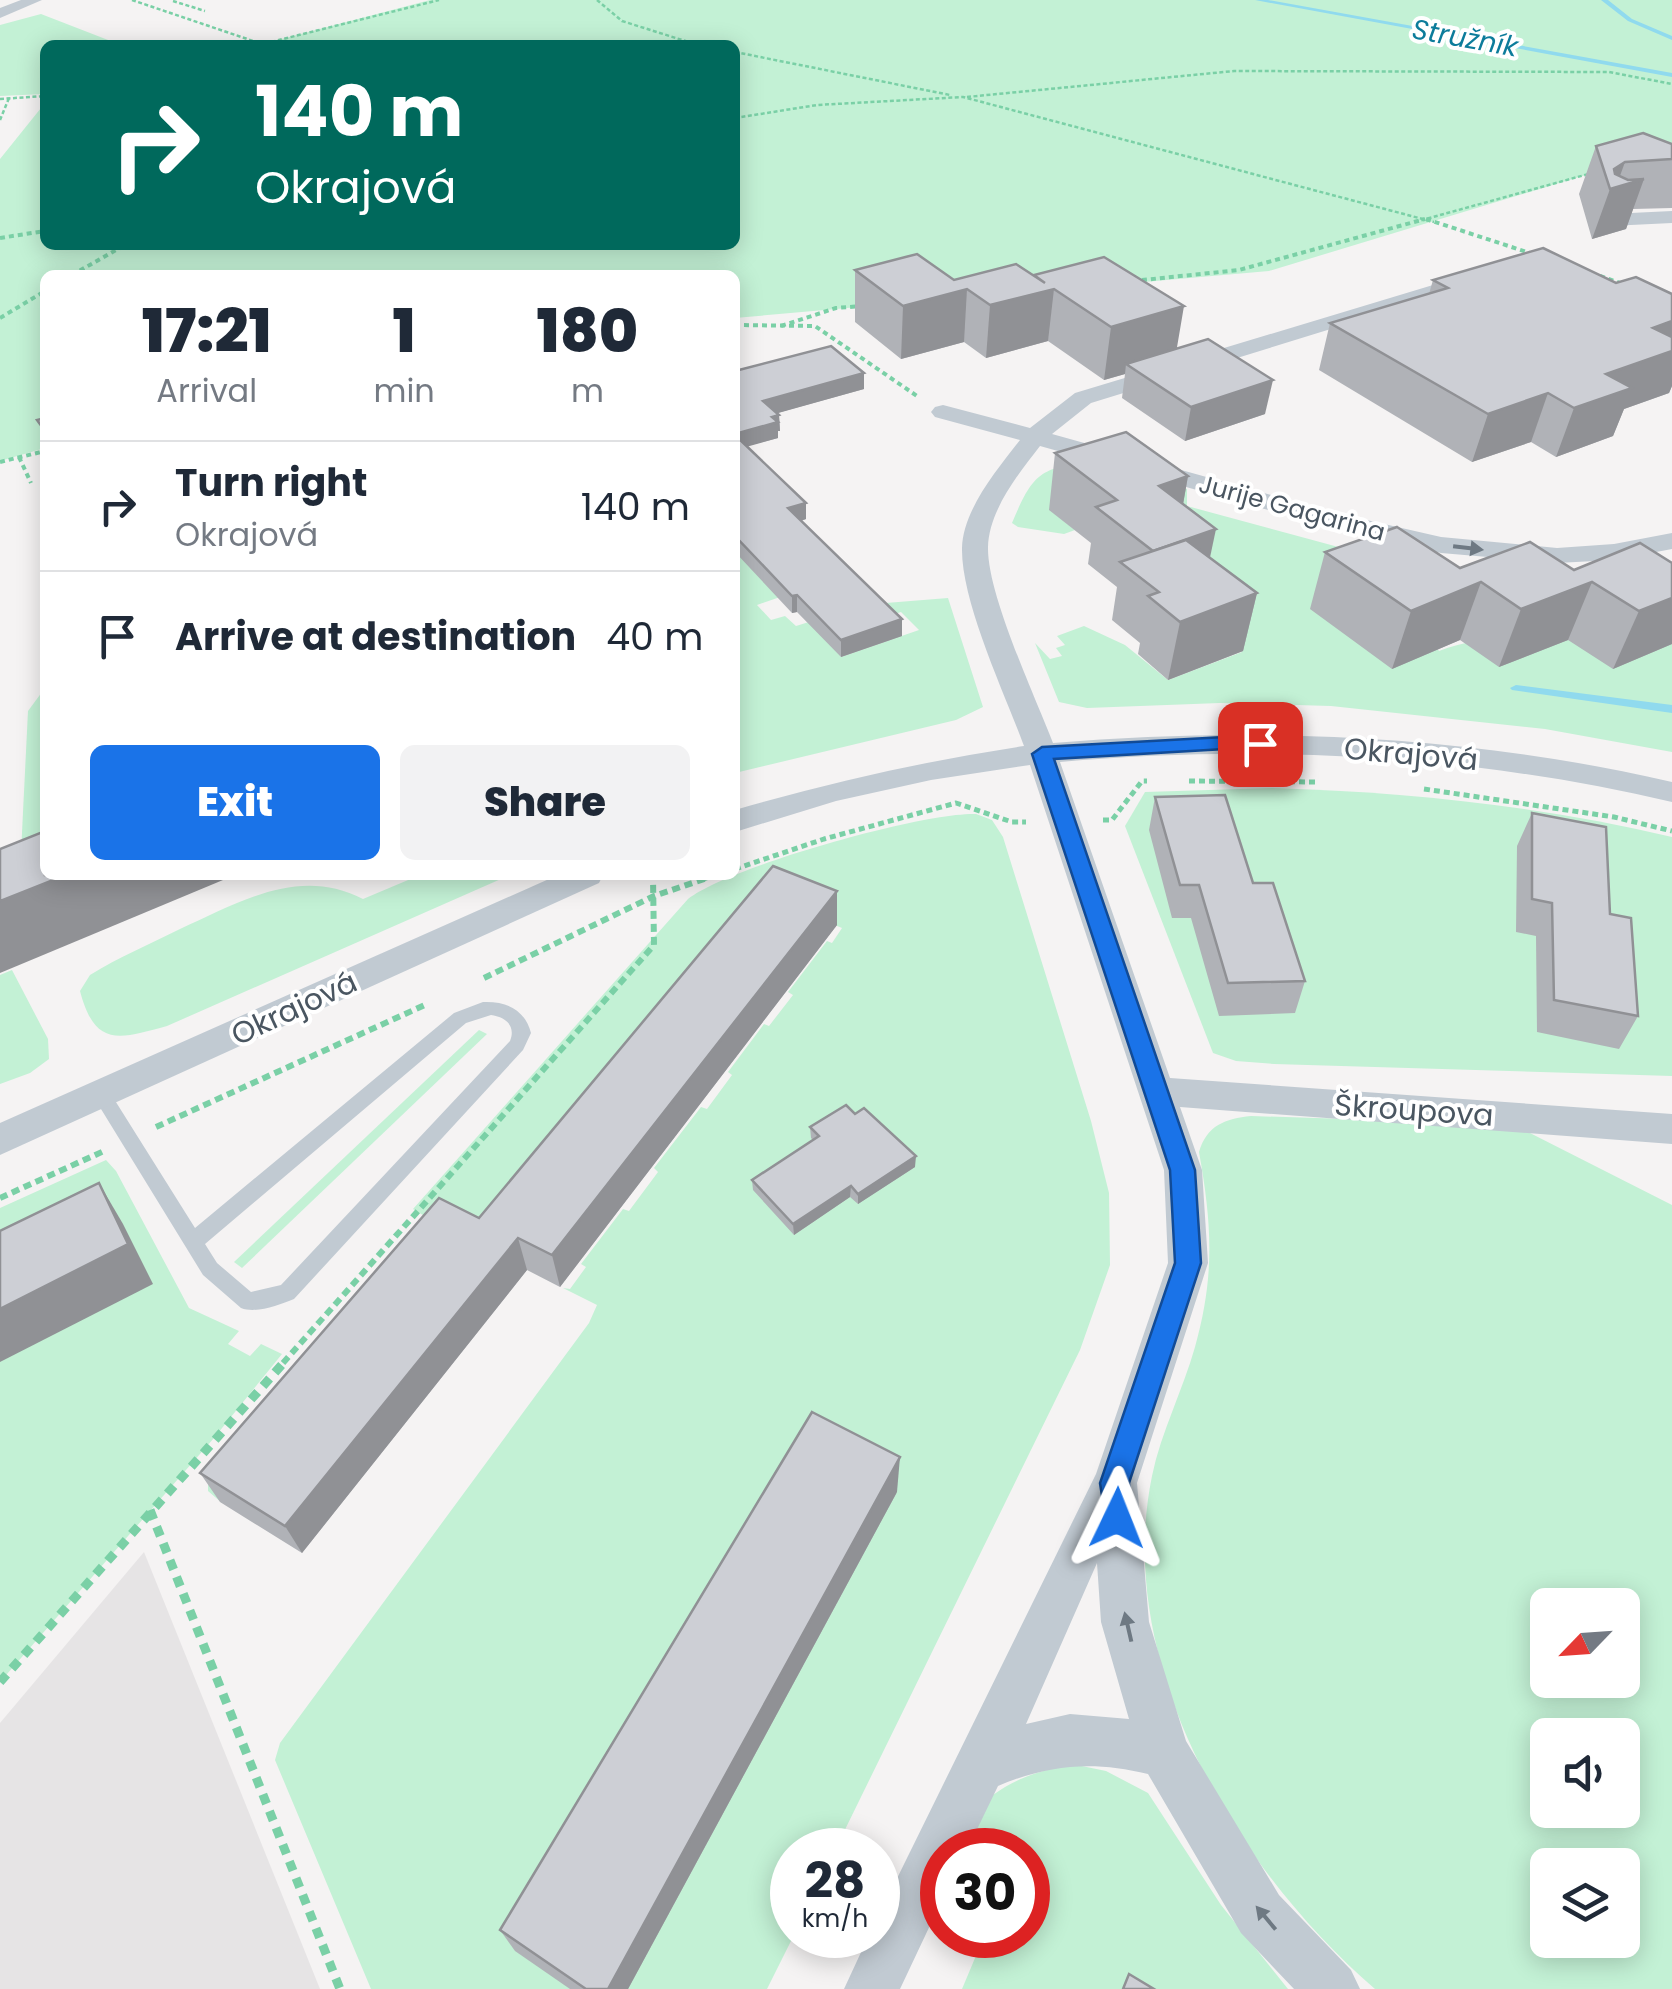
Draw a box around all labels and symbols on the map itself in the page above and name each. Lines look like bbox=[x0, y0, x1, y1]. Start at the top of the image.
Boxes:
water label: Stružník bbox=[1409, 10, 1523, 67]
street label: Jurije Gagarina bbox=[1195, 466, 1389, 550]
one-way arrow bbox=[1452, 540, 1484, 556]
pin bbox=[1218, 702, 1303, 787]
street label: Okrajová bbox=[1342, 727, 1480, 781]
street label: Okrajová bbox=[224, 960, 364, 1056]
street label: Škroupova bbox=[1333, 1083, 1495, 1137]
position arrow bbox=[1065, 1466, 1169, 1570]
north arrow bbox=[1530, 1588, 1640, 1698]
one-way arrow bbox=[1120, 1611, 1135, 1642]
speed limit sign: 30 bbox=[920, 1828, 1050, 1958]
one-way arrow bbox=[1255, 1906, 1277, 1931]

